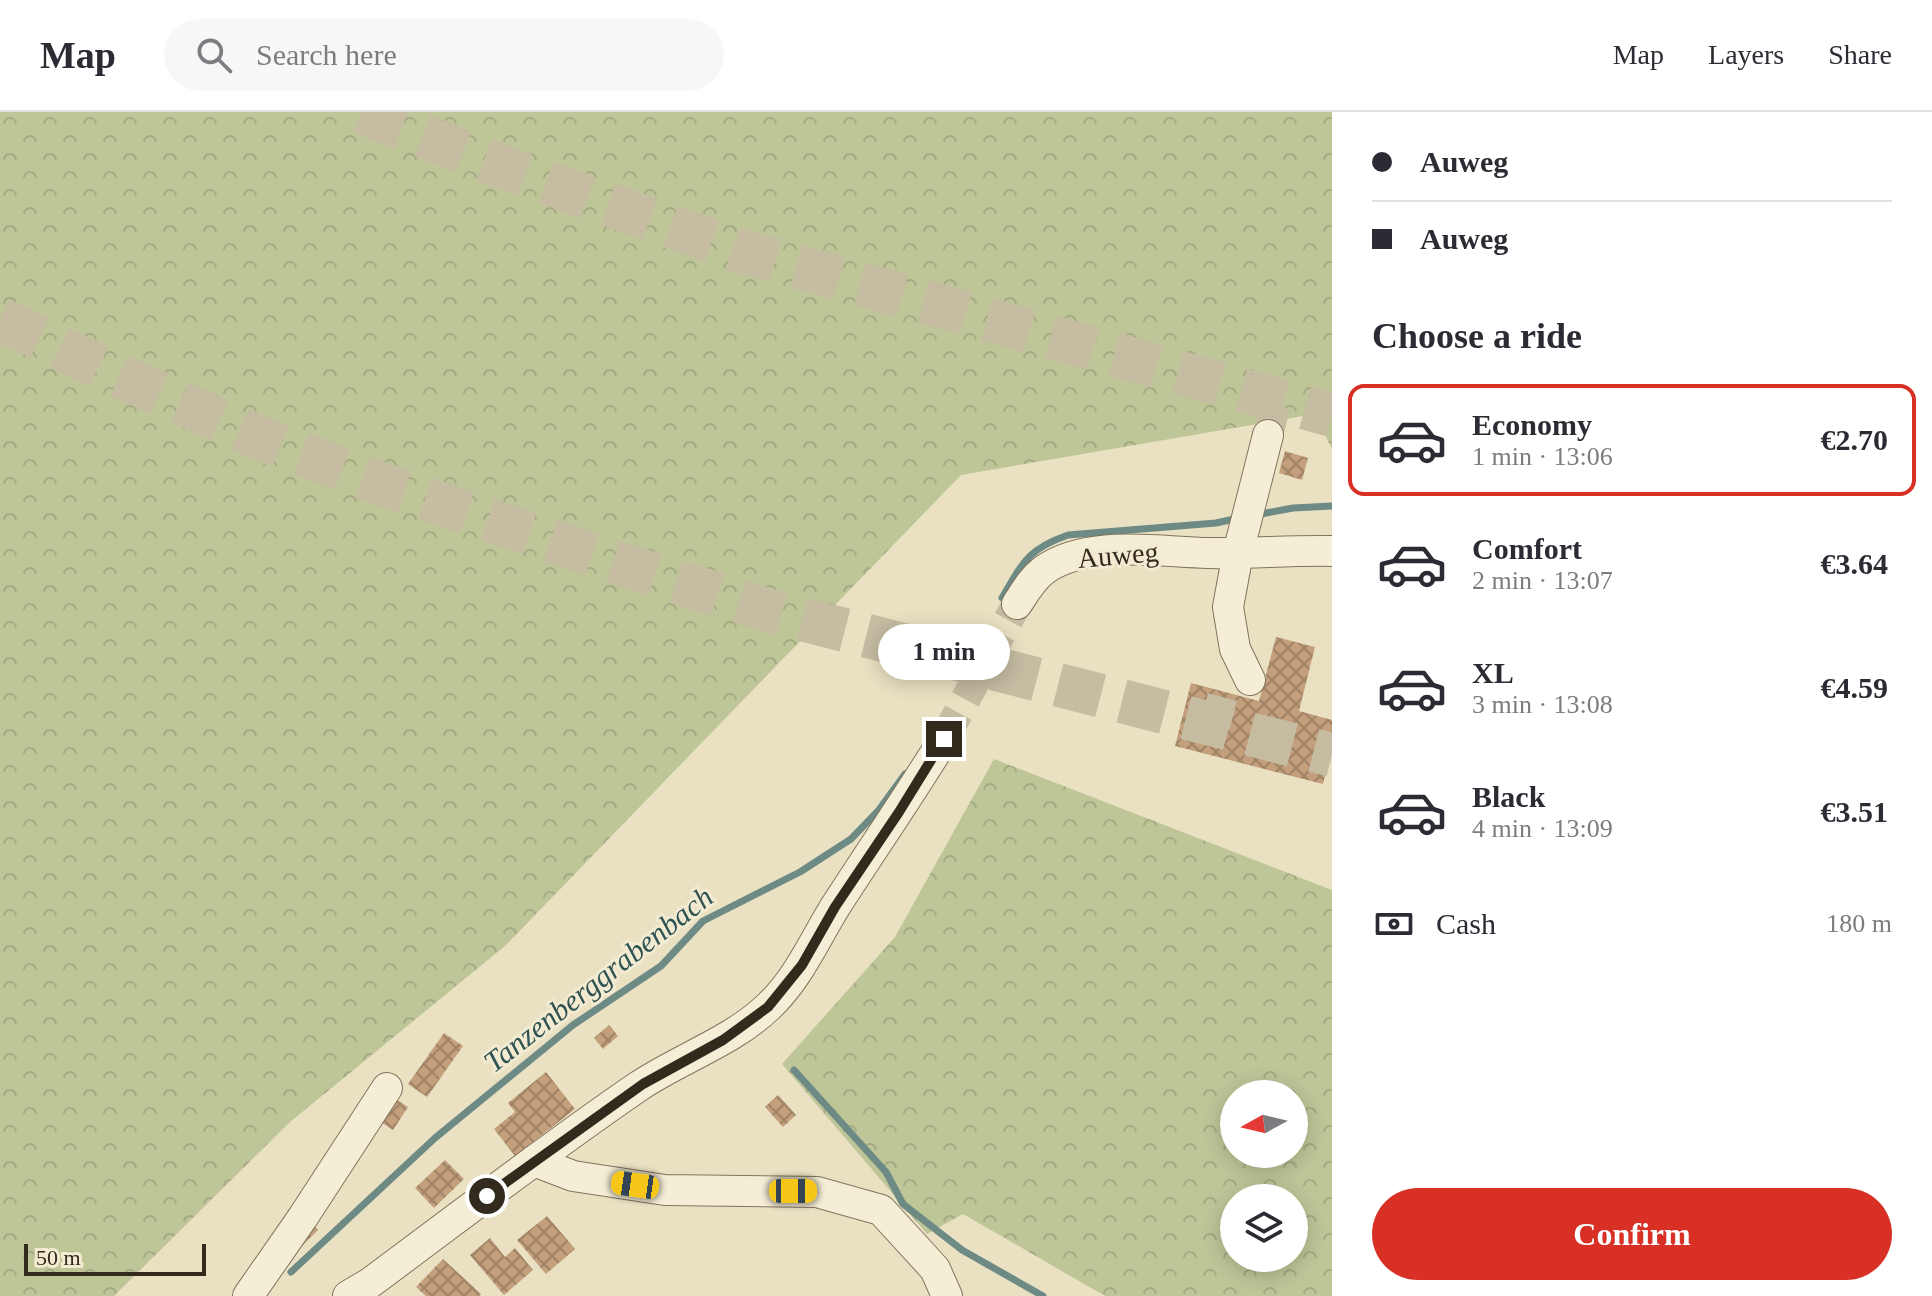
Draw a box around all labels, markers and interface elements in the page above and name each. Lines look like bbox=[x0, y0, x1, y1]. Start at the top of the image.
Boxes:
search box bbox=[164, 19, 724, 91]
icon: search bbox=[192, 33, 236, 77]
text: Map bbox=[40, 34, 116, 76]
text: Search here bbox=[256, 38, 397, 71]
text: Map bbox=[1613, 39, 1664, 70]
text: Layers bbox=[1708, 39, 1784, 70]
text: Share bbox=[1828, 39, 1892, 70]
text: Auweg bbox=[1420, 145, 1508, 178]
text: Auweg bbox=[1420, 222, 1508, 255]
text: Choose a ride bbox=[1372, 316, 1582, 356]
icon: car bbox=[1376, 404, 1448, 476]
text: Economy bbox=[1472, 408, 1592, 441]
text: €2.70 bbox=[1821, 423, 1888, 456]
text: 1 min · 13:06 bbox=[1472, 442, 1613, 471]
icon: car bbox=[1376, 528, 1448, 600]
text: Comfort bbox=[1472, 532, 1582, 565]
street label: Auweg bbox=[1076, 536, 1160, 574]
text: €3.64 bbox=[1821, 547, 1888, 580]
text: 2 min · 13:07 bbox=[1472, 566, 1613, 595]
callout: 1 min bbox=[878, 623, 1010, 679]
text: 1 min bbox=[913, 637, 975, 666]
icon: car bbox=[1376, 652, 1448, 724]
text: XL bbox=[1472, 656, 1514, 689]
text: €4.59 bbox=[1821, 671, 1888, 704]
text: 3 min · 13:08 bbox=[1472, 690, 1613, 719]
route end bbox=[926, 721, 962, 757]
icon: car bbox=[1376, 776, 1448, 848]
text: Black bbox=[1472, 780, 1545, 813]
text: €3.51 bbox=[1821, 795, 1888, 828]
text: 4 min · 13:09 bbox=[1472, 814, 1613, 843]
water label: Tanzenberggrabenbach bbox=[477, 879, 719, 1079]
icon: cash bbox=[1372, 902, 1416, 946]
text: Cash bbox=[1436, 907, 1496, 940]
text: 180 m bbox=[1826, 909, 1892, 938]
north arrow bbox=[1220, 1080, 1308, 1168]
map controls bbox=[1220, 1080, 1308, 1272]
car bbox=[610, 1170, 660, 1200]
route start bbox=[469, 1178, 505, 1214]
car bbox=[769, 1179, 817, 1203]
button: layers bbox=[1220, 1184, 1308, 1272]
button: Confirm bbox=[1372, 1188, 1892, 1280]
scale bar bbox=[24, 1240, 206, 1276]
text: 50 m bbox=[36, 1245, 81, 1270]

